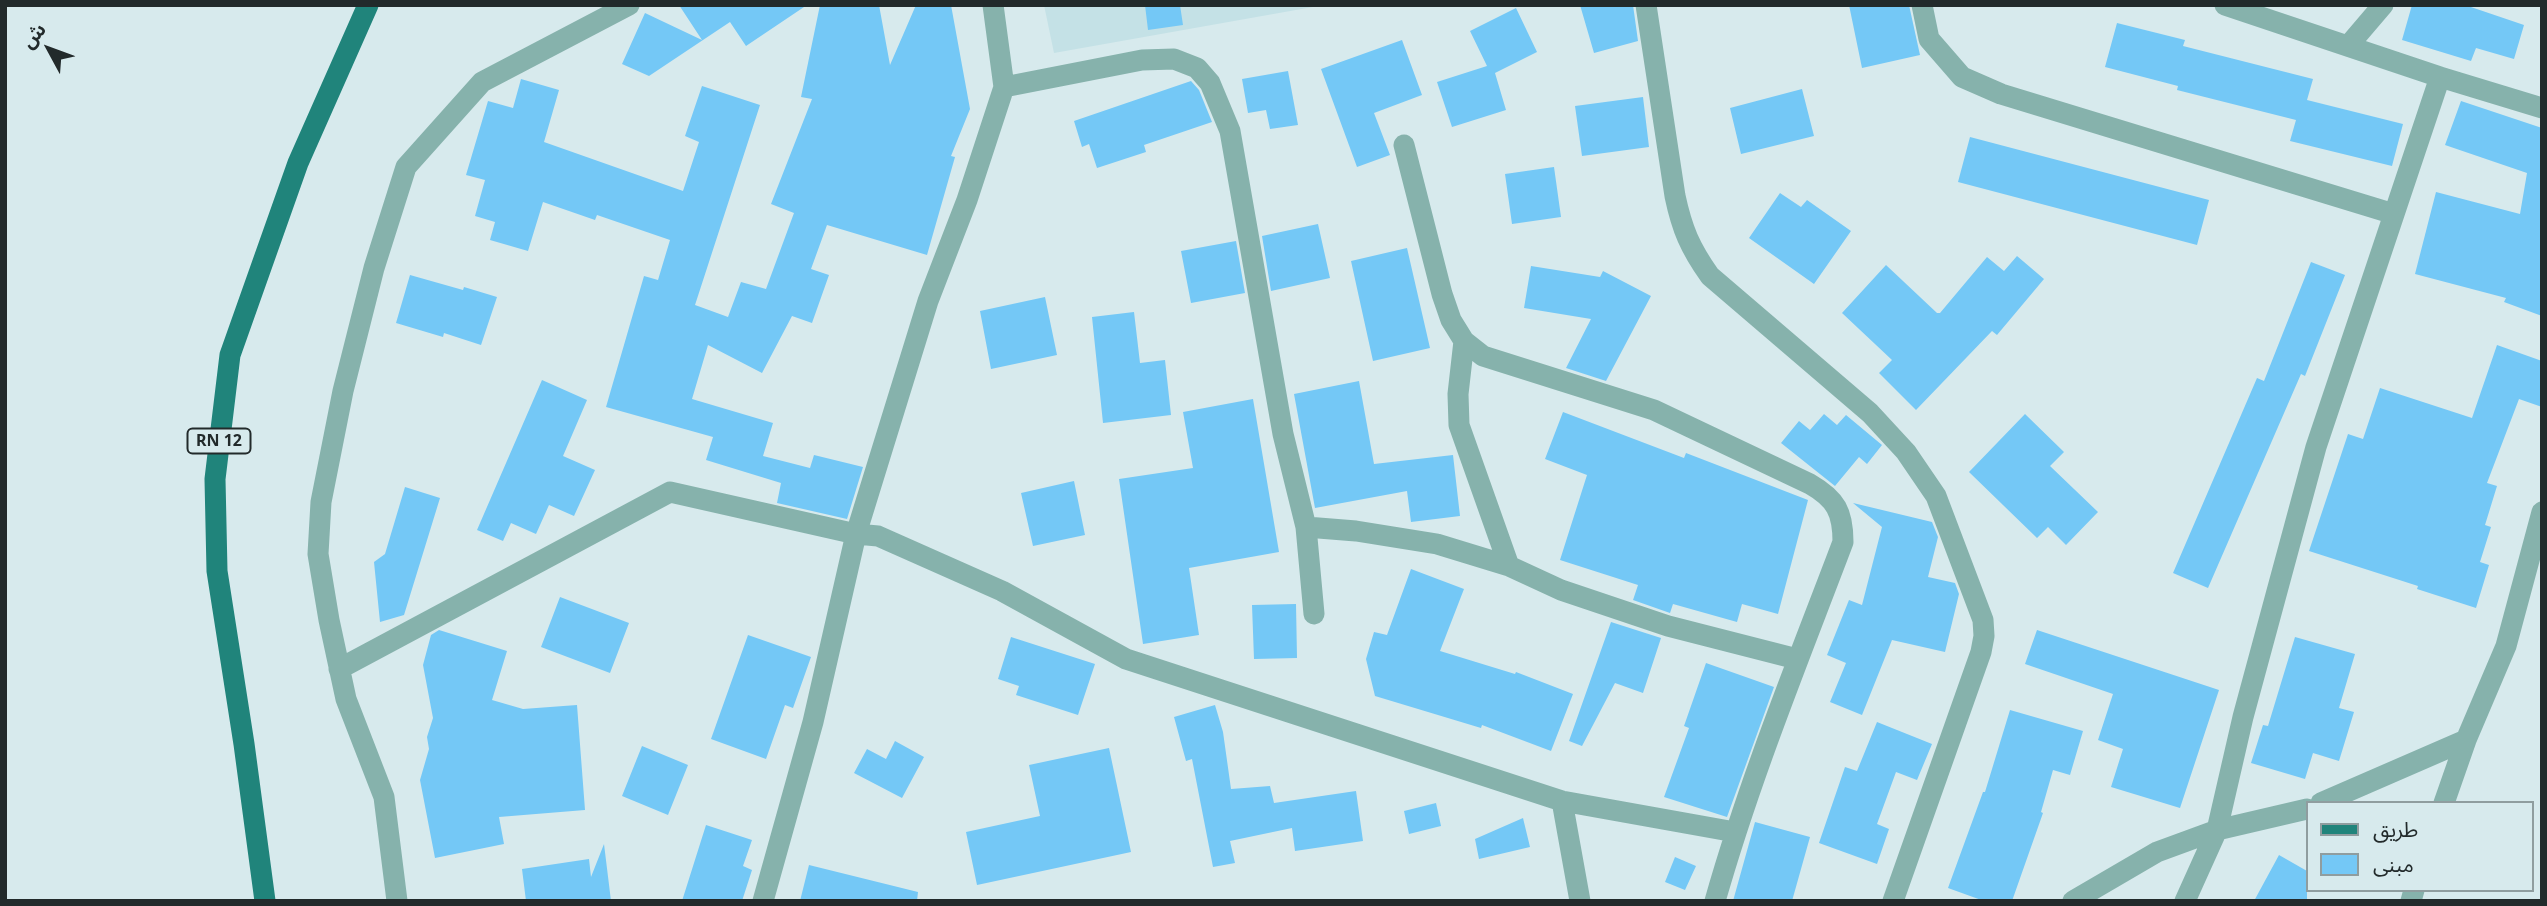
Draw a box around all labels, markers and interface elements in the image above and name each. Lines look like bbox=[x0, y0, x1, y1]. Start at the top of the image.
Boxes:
north arrow bbox=[14, 14, 84, 84]
text: ش bbox=[15, 17, 52, 54]
road number: RN 12 bbox=[188, 428, 250, 454]
legend bbox=[2306, 801, 2533, 892]
text: طريق bbox=[2373, 815, 2418, 843]
text: مبنى bbox=[2373, 850, 2414, 878]

